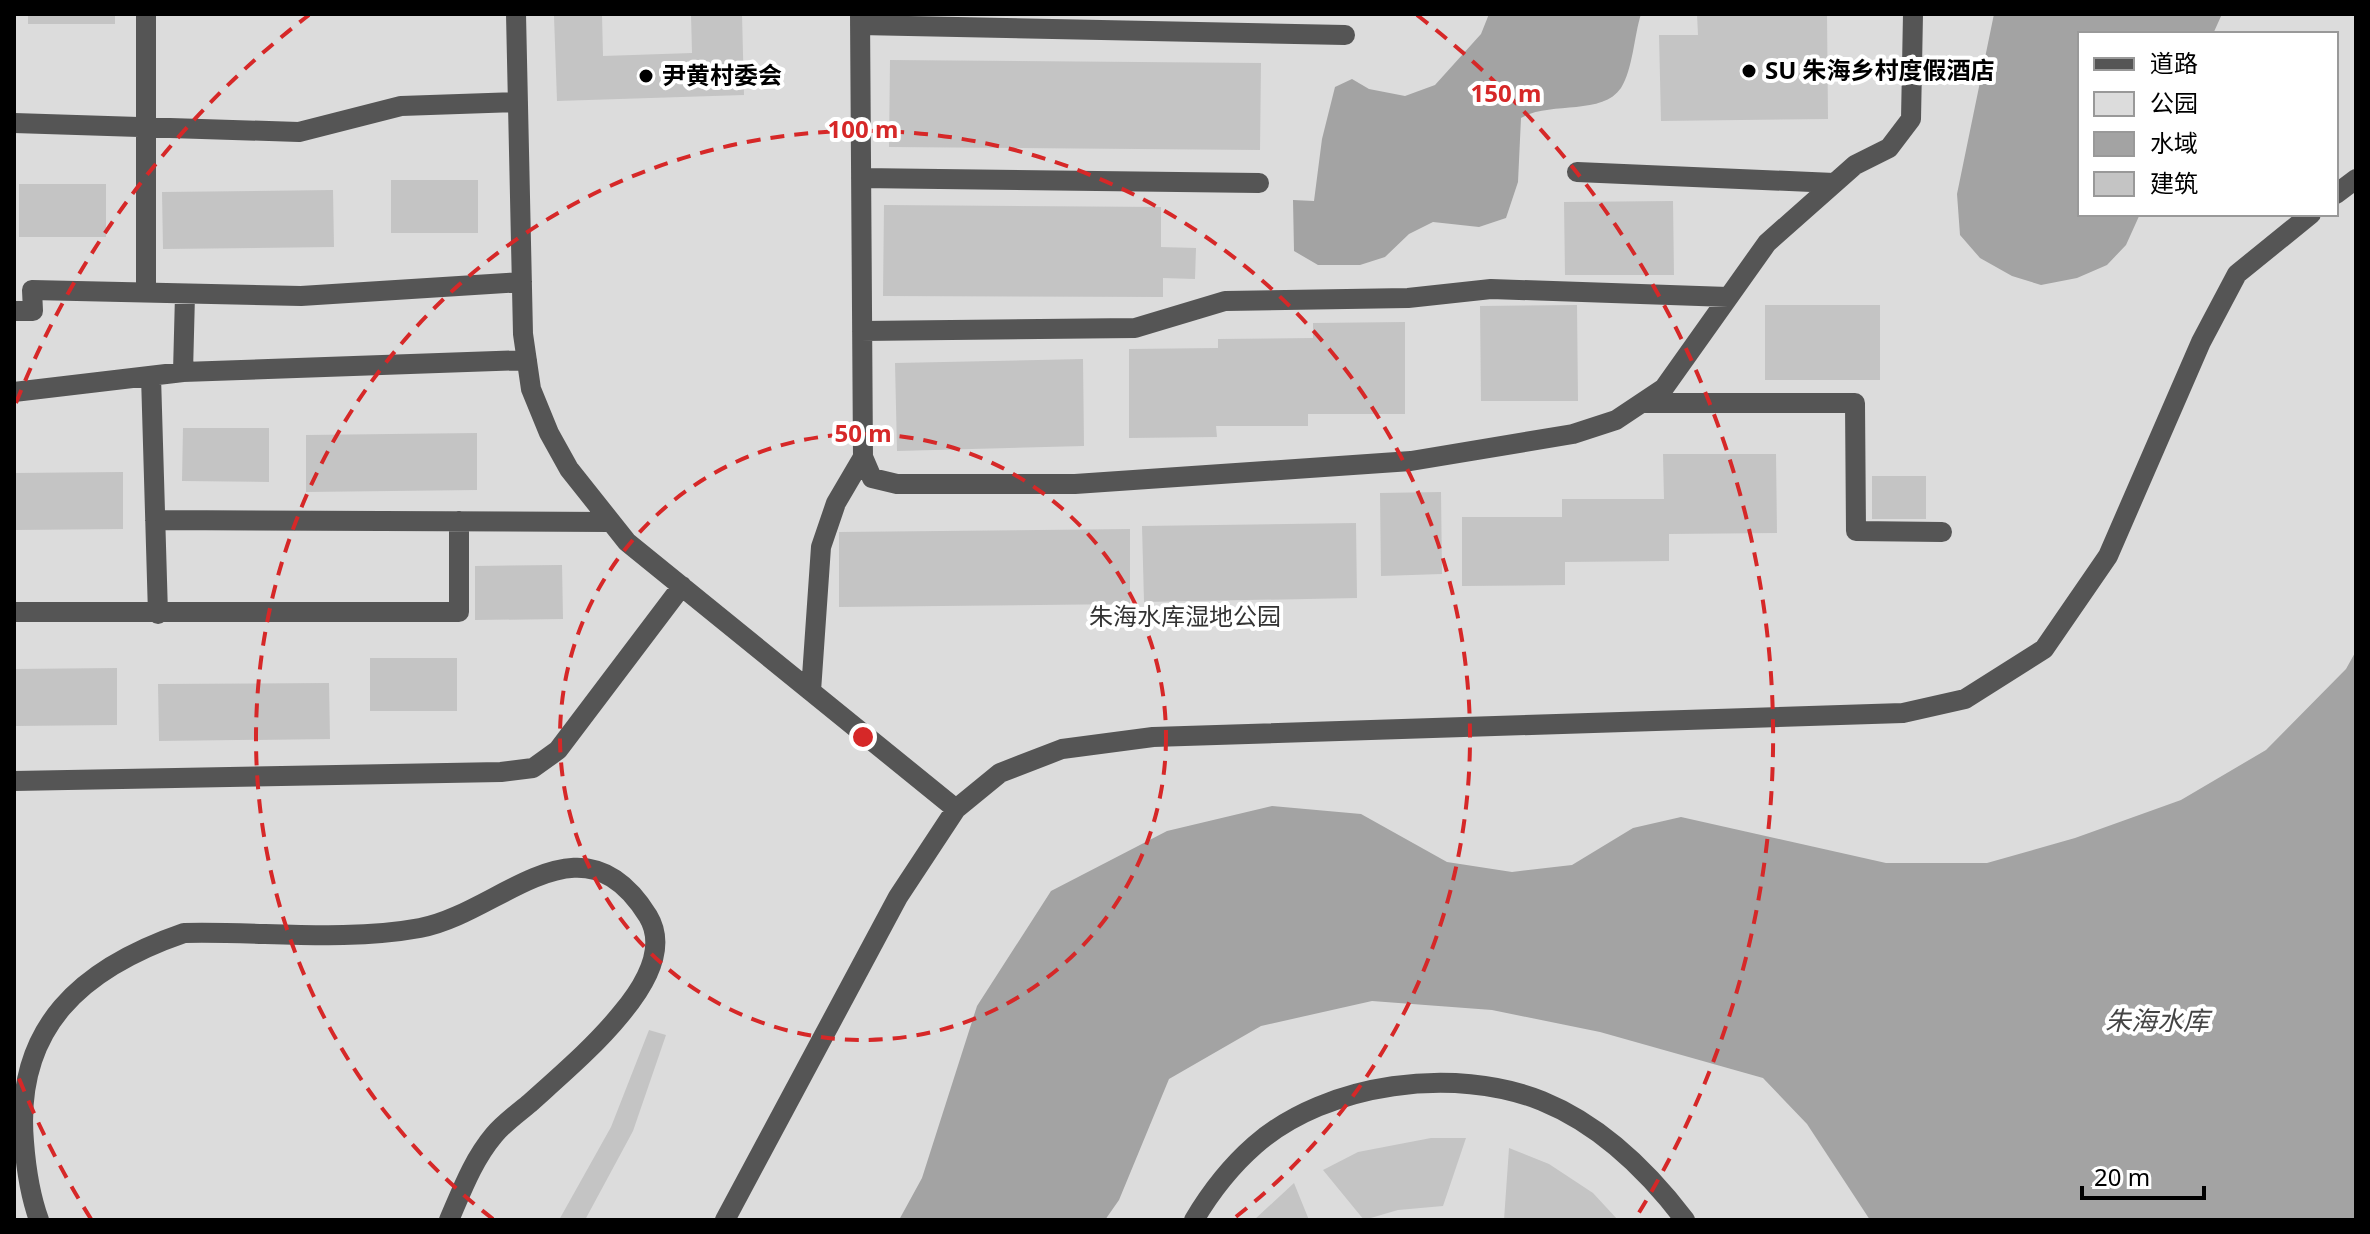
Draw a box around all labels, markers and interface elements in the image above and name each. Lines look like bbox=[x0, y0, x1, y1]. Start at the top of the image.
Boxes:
legend bbox=[2078, 32, 2338, 216]
text: 道路 bbox=[2150, 46, 2198, 79]
place label: SU 朱海乡村度假酒店 bbox=[1765, 53, 1995, 86]
place label: 尹黄村委会 bbox=[662, 58, 782, 91]
marker: SU 朱海乡村度假酒店 bbox=[1740, 62, 1758, 80]
marker: 尹黄村委会 bbox=[637, 67, 655, 85]
text: 150 m bbox=[1471, 76, 1541, 109]
text: 公园 bbox=[2150, 86, 2198, 119]
text: 100 m bbox=[828, 112, 898, 145]
text: 水域 bbox=[2150, 126, 2198, 159]
text: 建筑 bbox=[2150, 166, 2198, 199]
text: 50 m bbox=[834, 416, 892, 449]
park label: 朱海水库湿地公园 bbox=[1089, 599, 1281, 632]
centre of rings bbox=[849, 723, 877, 751]
water label: 朱海水库 bbox=[2105, 1002, 2213, 1038]
scale bar bbox=[2082, 1150, 2204, 1200]
text: 20 m bbox=[2094, 1160, 2150, 1193]

